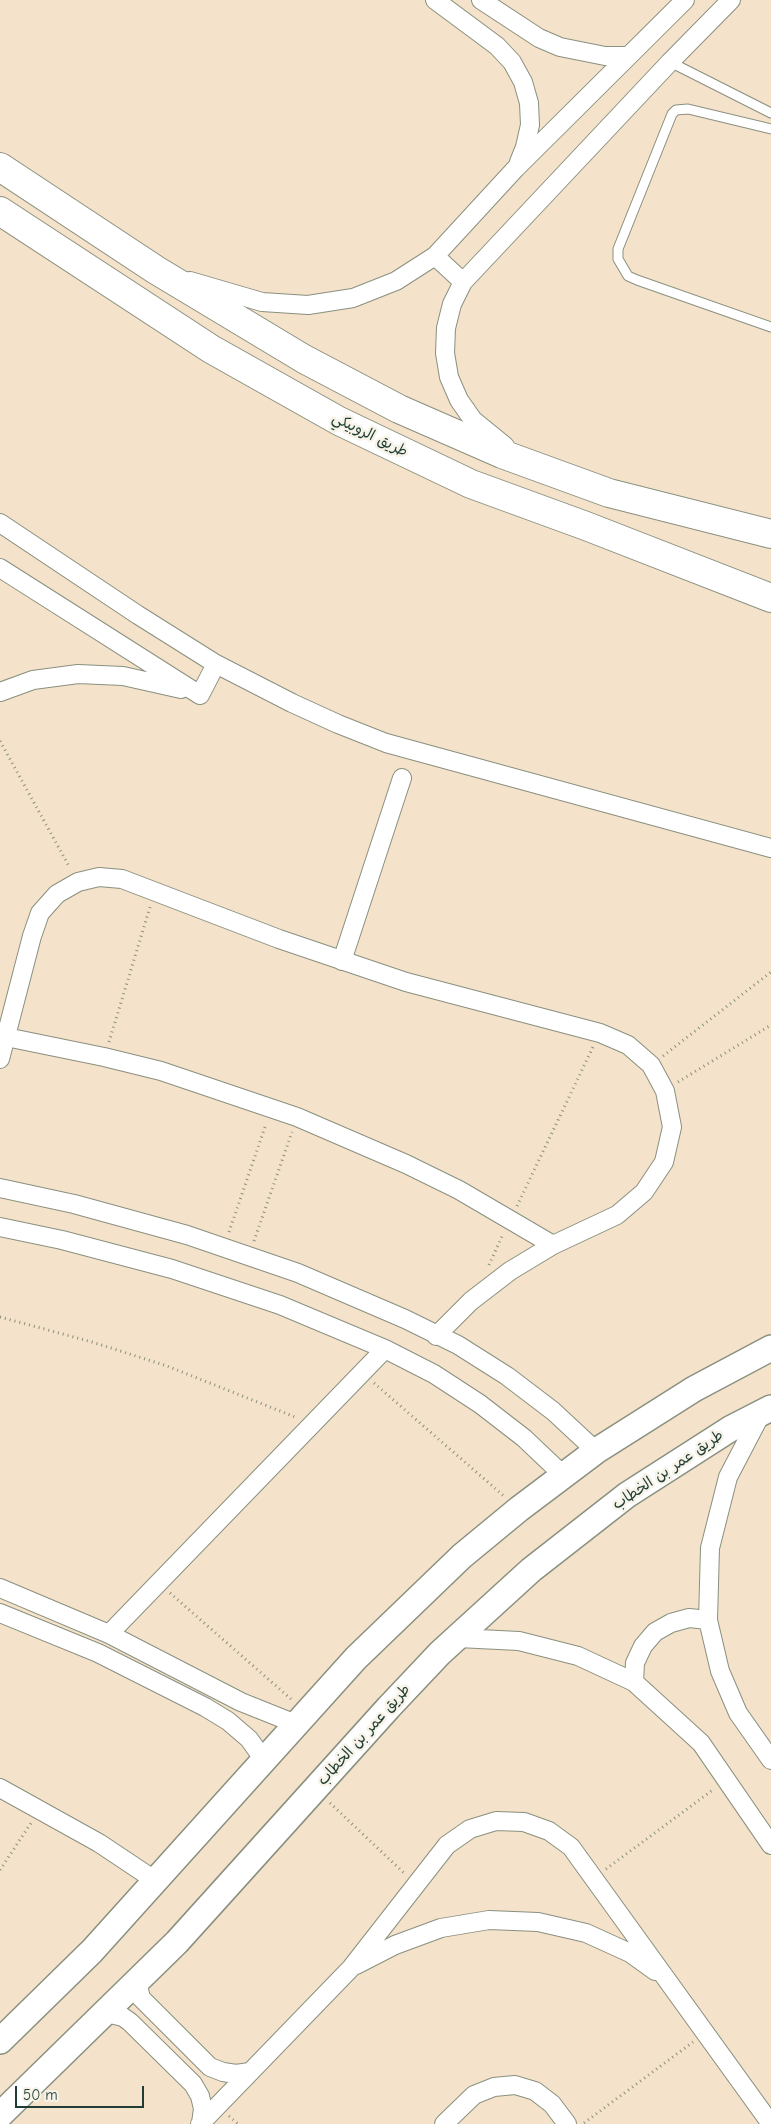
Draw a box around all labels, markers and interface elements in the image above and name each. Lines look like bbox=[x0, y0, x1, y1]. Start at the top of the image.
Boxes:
street label: طريق الروبيكي bbox=[329, 409, 411, 461]
street label: طريق عمر بن الخطاب bbox=[609, 1426, 727, 1514]
street label: طريق عمر بن الخطاب bbox=[314, 1681, 414, 1789]
scale bar bbox=[18, 2076, 146, 2108]
text: 50 m bbox=[23, 2086, 58, 2104]

